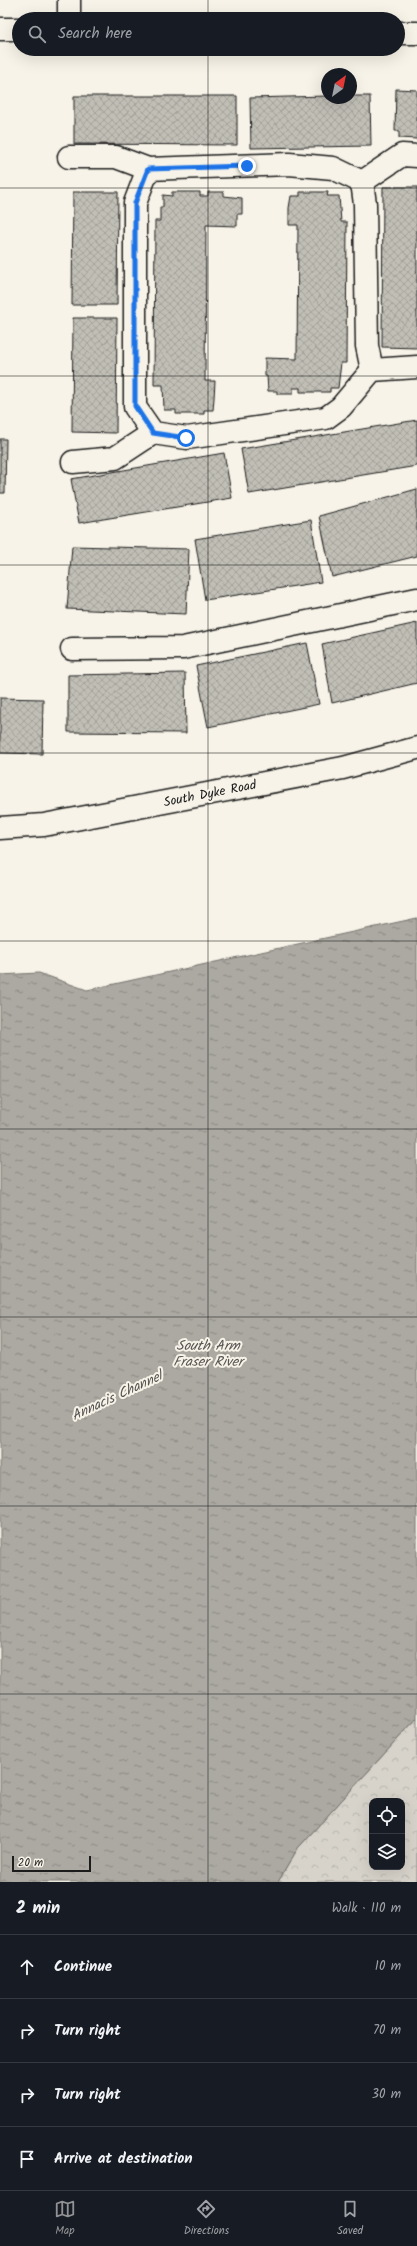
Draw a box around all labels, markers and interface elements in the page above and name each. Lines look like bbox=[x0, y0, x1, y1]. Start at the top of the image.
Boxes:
search box bbox=[12, 12, 405, 56]
text: Search here bbox=[58, 22, 132, 46]
icon: search bbox=[26, 23, 48, 45]
north arrow bbox=[321, 68, 357, 104]
route end bbox=[238, 157, 256, 175]
route start bbox=[177, 429, 195, 447]
street label: South Dyke Road bbox=[162, 775, 259, 813]
water label: South Arm Fraser River bbox=[173, 1335, 246, 1373]
water label: Annacis Channel bbox=[68, 1364, 168, 1427]
map controls bbox=[369, 1798, 405, 1870]
button: locate bbox=[369, 1798, 405, 1834]
button: layers bbox=[369, 1834, 405, 1870]
scale bar bbox=[12, 1854, 91, 1873]
text: 20 m bbox=[18, 1854, 43, 1872]
text: 2 min bbox=[16, 1895, 60, 1922]
text: Walk · 110 m bbox=[332, 1898, 401, 1919]
text: Continue bbox=[54, 1955, 112, 1979]
icon: ahead bbox=[16, 1956, 38, 1978]
text: 10 m bbox=[375, 1956, 401, 1977]
text: Turn right bbox=[54, 2019, 121, 2043]
icon: right bbox=[16, 2020, 38, 2042]
text: 70 m bbox=[373, 2020, 401, 2041]
text: Turn right bbox=[54, 2083, 121, 2107]
icon: right bbox=[16, 2084, 38, 2106]
text: 30 m bbox=[372, 2084, 401, 2105]
text: Arrive at destination bbox=[54, 2147, 193, 2171]
icon: arrive bbox=[16, 2148, 38, 2170]
tab: Map bbox=[54, 2198, 76, 2240]
tab: Directions bbox=[184, 2198, 229, 2240]
tab: Saved bbox=[337, 2198, 363, 2240]

